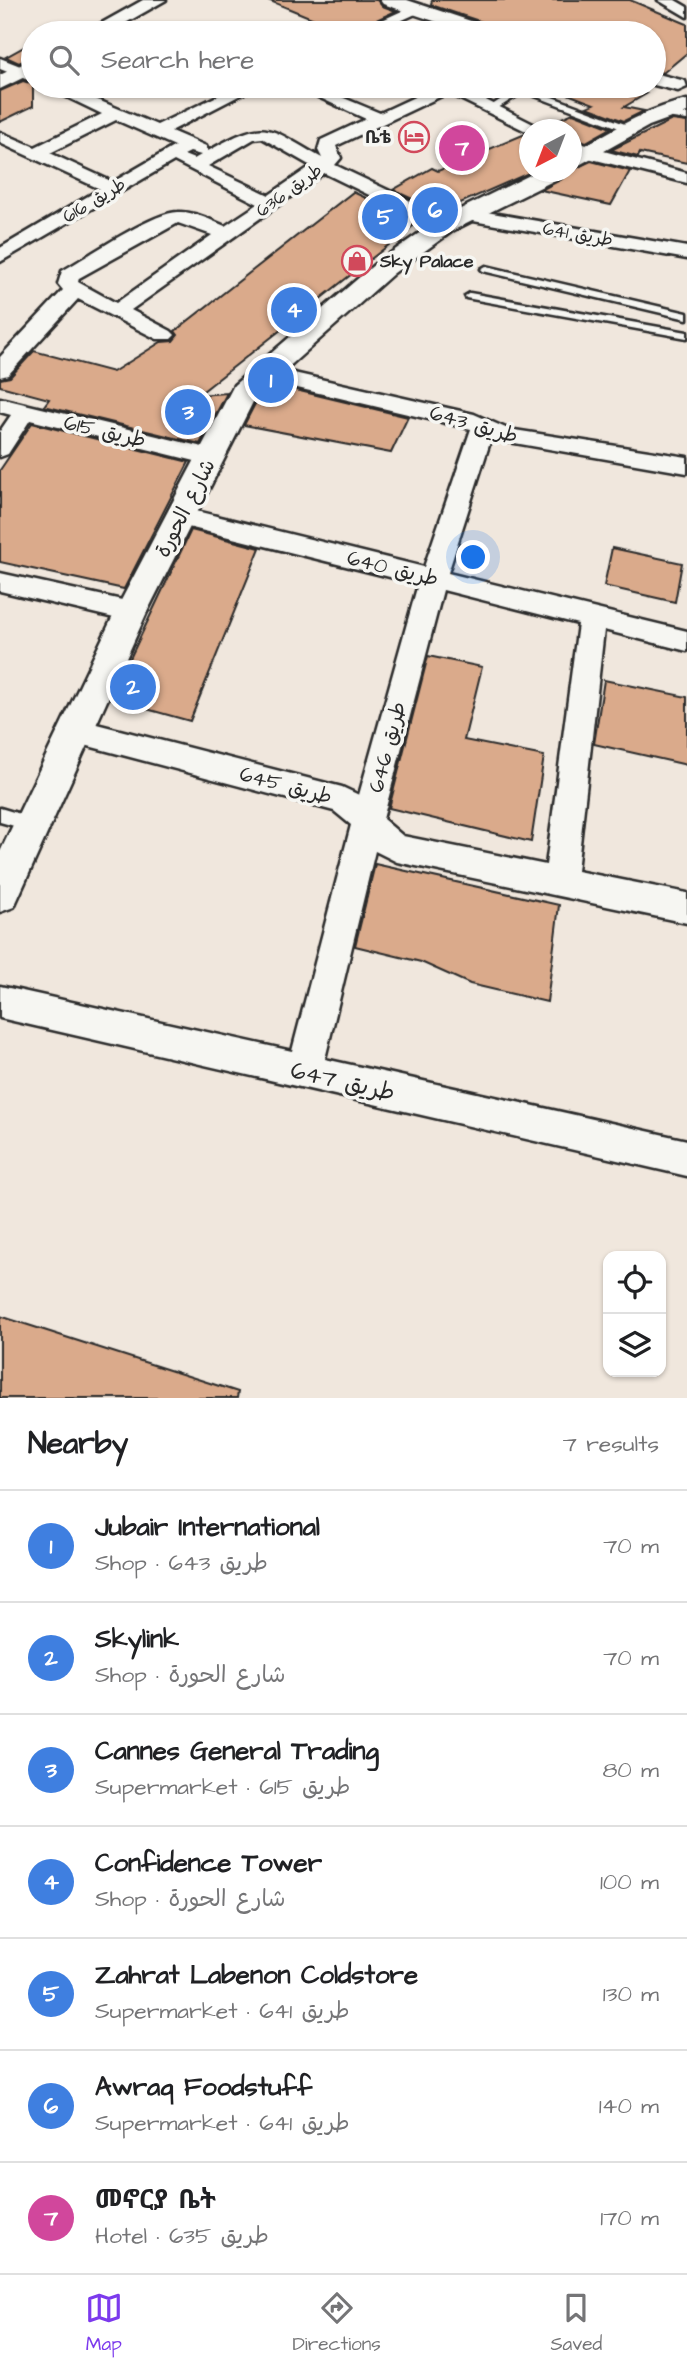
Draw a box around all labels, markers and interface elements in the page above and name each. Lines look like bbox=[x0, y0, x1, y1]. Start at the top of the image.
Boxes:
search box bbox=[21, 21, 666, 98]
icon: search bbox=[45, 41, 83, 79]
text: Search here bbox=[101, 42, 254, 78]
north arrow bbox=[519, 119, 582, 182]
hotel icon: ቤቴ bbox=[397, 120, 431, 154]
pin: 7 bbox=[439, 122, 485, 174]
place label: ቤቴ bbox=[365, 125, 391, 150]
street label: طريق 636 bbox=[251, 158, 328, 223]
street label: طريق 616 bbox=[58, 172, 131, 229]
pin: 6 bbox=[412, 184, 458, 236]
pin: 5 bbox=[362, 191, 408, 243]
street label: طريق 641 bbox=[541, 216, 615, 253]
shop icon: Sky Palace bbox=[340, 244, 374, 278]
place label: Sky Palace bbox=[379, 249, 474, 275]
pin: 4 bbox=[271, 284, 317, 336]
pin: 1 bbox=[248, 354, 294, 406]
pin: 3 bbox=[165, 386, 211, 438]
street label: طريق 643 bbox=[426, 398, 521, 451]
street label: طريق 615 bbox=[61, 408, 149, 455]
street label: شارع الحورة bbox=[148, 454, 223, 562]
your location bbox=[456, 540, 490, 574]
street label: طريق 640 bbox=[344, 543, 442, 594]
pin: 2 bbox=[110, 661, 156, 713]
street label: طريق 646 bbox=[361, 698, 414, 796]
street label: طريق 645 bbox=[236, 759, 335, 812]
street label: طريق 647 bbox=[287, 1053, 398, 1110]
map controls bbox=[603, 1251, 666, 1377]
button: locate bbox=[603, 1251, 666, 1314]
button: layers bbox=[603, 1314, 666, 1377]
text: Nearby bbox=[28, 1423, 128, 1465]
text: 7 results bbox=[563, 1428, 659, 1460]
text: Jubair International bbox=[95, 1509, 320, 1545]
text: 1 bbox=[50, 1530, 52, 1562]
text: 70 m bbox=[603, 1530, 659, 1562]
text: Shop · طريق 643 bbox=[95, 1547, 268, 1579]
text: Skylink bbox=[95, 1621, 179, 1657]
text: 2 bbox=[44, 1642, 58, 1674]
text: 70 m bbox=[603, 1642, 659, 1674]
text: Shop · شارع الحورة bbox=[95, 1659, 286, 1691]
text: Cannes General Trading bbox=[95, 1733, 379, 1769]
text: 3 bbox=[45, 1754, 57, 1786]
text: 80 m bbox=[602, 1754, 659, 1786]
text: Supermarket · طريق 615 bbox=[95, 1771, 350, 1803]
text: Confidence Tower bbox=[95, 1845, 322, 1881]
text: 4 bbox=[43, 1866, 59, 1898]
text: 100 m bbox=[600, 1866, 659, 1898]
text: Shop · شارع الحورة bbox=[95, 1883, 286, 1915]
text: Zahrat Labenon Coldstore bbox=[95, 1957, 418, 1993]
text: 5 bbox=[43, 1978, 59, 2010]
text: 130 m bbox=[603, 1978, 659, 2010]
text: Supermarket · طريق 641 bbox=[95, 1995, 350, 2027]
text: Awraq Foodstuff bbox=[95, 2069, 312, 2105]
text: 6 bbox=[44, 2090, 58, 2122]
text: 140 m bbox=[599, 2090, 659, 2122]
text: Supermarket · طريق 641 bbox=[95, 2107, 350, 2139]
text: መኖርያ ቤት bbox=[95, 2182, 216, 2218]
text: 7 bbox=[44, 2202, 58, 2234]
text: 170 m bbox=[600, 2202, 659, 2234]
text: Hotel · طريق 635 bbox=[95, 2220, 269, 2252]
tab: Map bbox=[85, 2289, 123, 2358]
tab: Directions bbox=[292, 2289, 381, 2358]
tab: Saved bbox=[550, 2289, 602, 2358]

